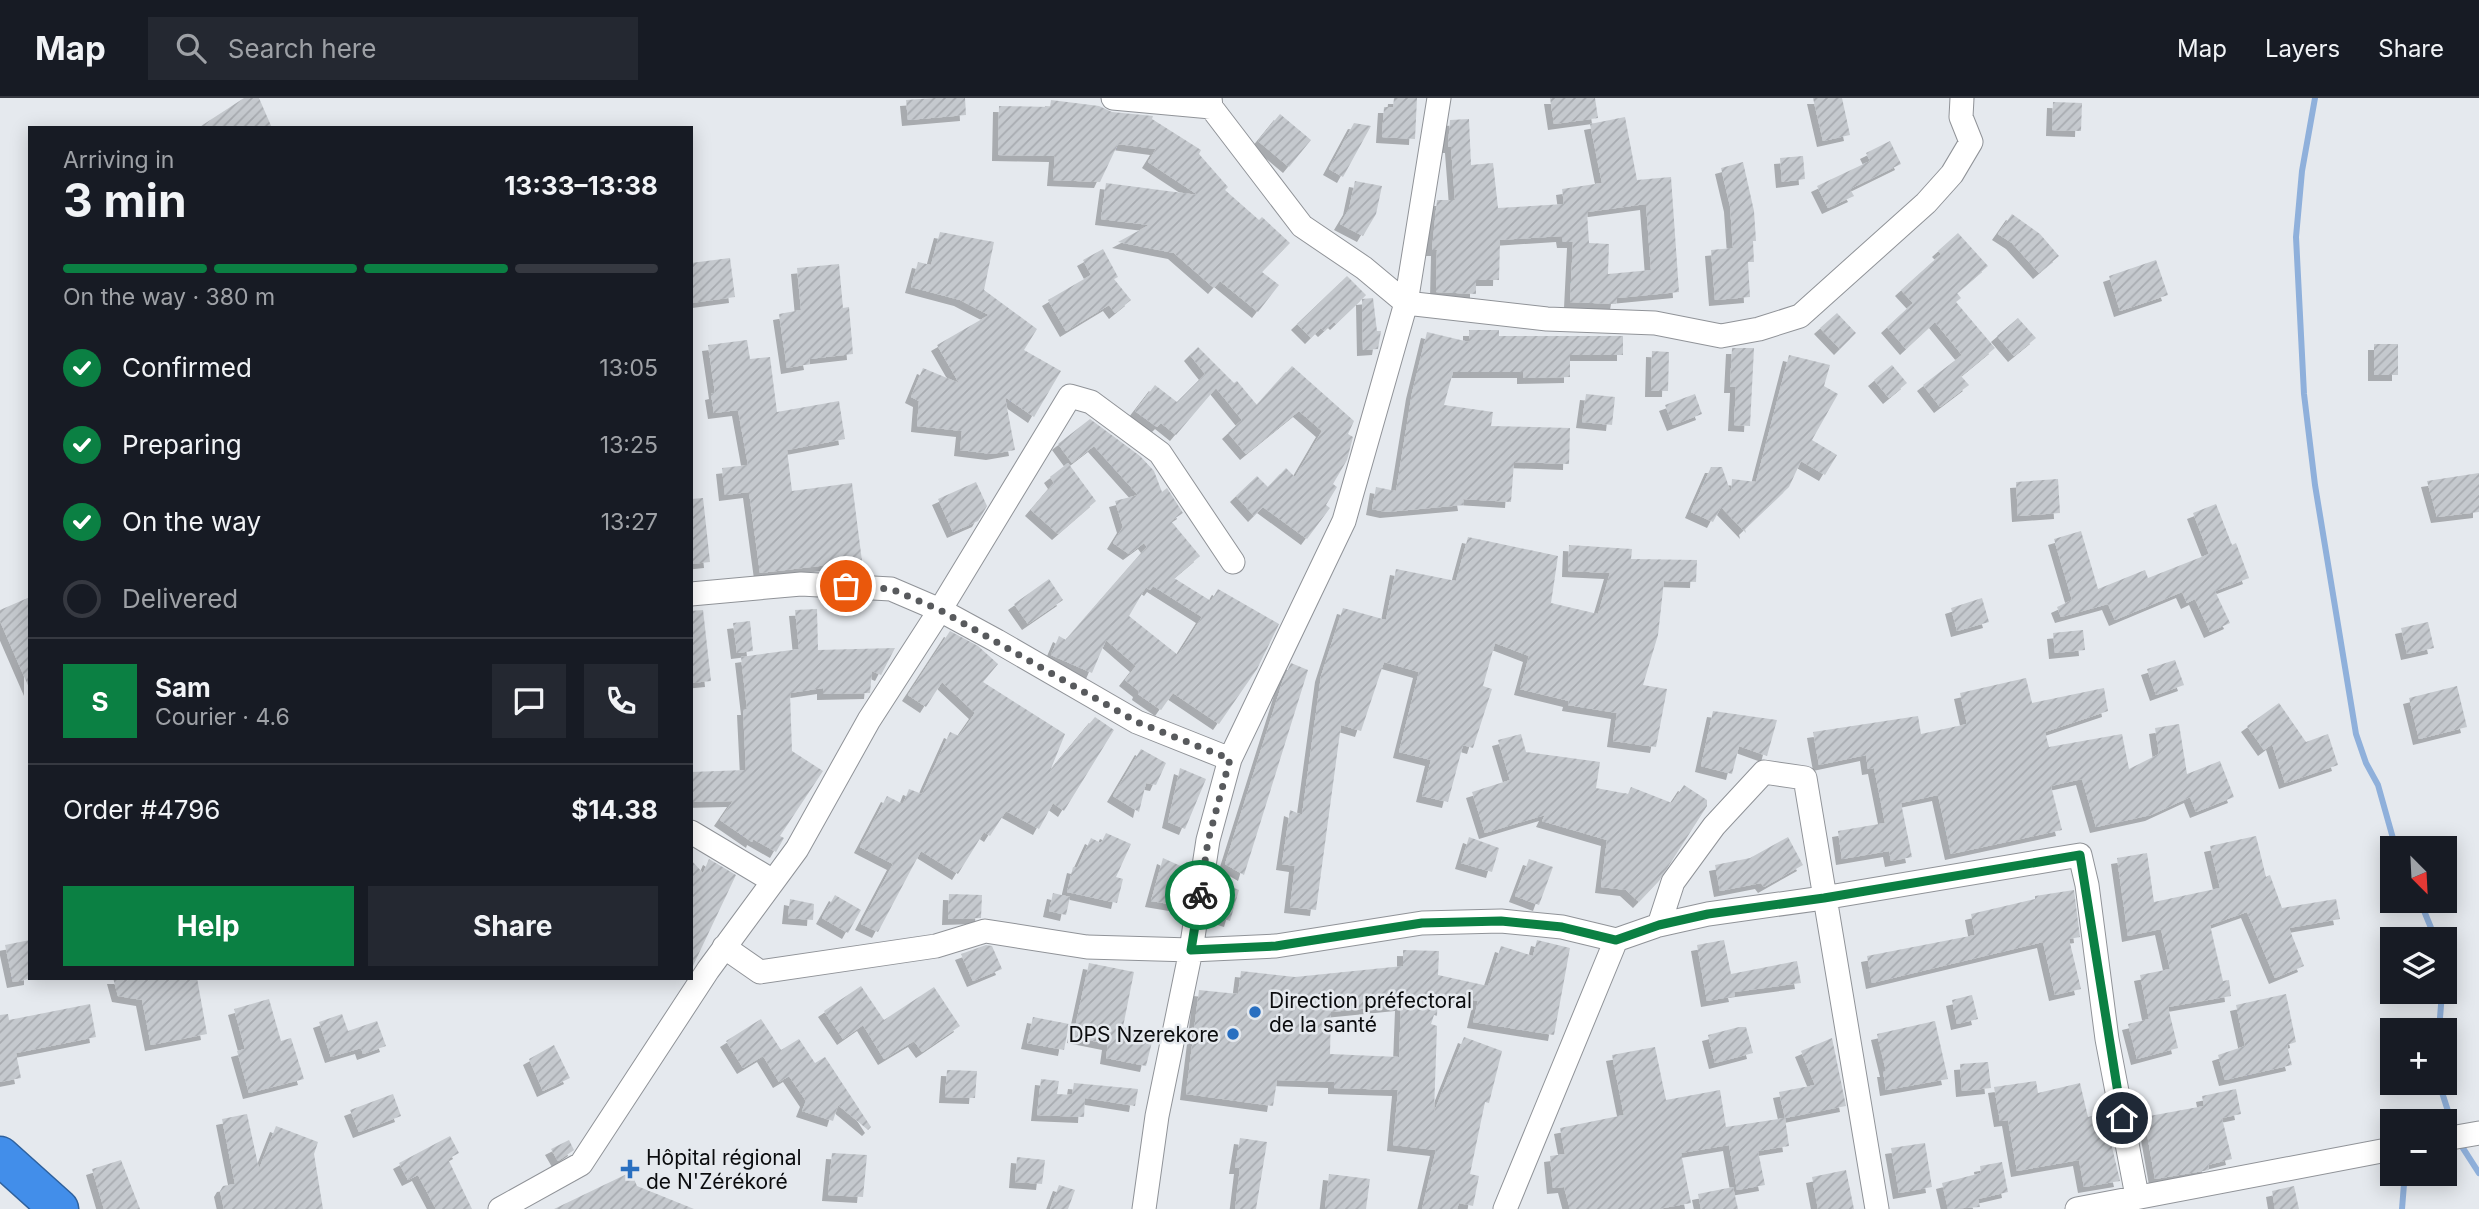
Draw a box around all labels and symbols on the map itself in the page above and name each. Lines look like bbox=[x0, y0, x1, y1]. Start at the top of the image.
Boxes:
pin bbox=[816, 556, 876, 616]
north arrow bbox=[2380, 836, 2457, 914]
courier bbox=[1165, 860, 1235, 930]
place label: Direction préfectoral de la santé bbox=[1269, 988, 1472, 1037]
marker: Direction préfectoral de la santé bbox=[1247, 1004, 1263, 1020]
place label: DPS Nzerekore bbox=[1068, 1022, 1219, 1047]
marker: DPS Nzerekore bbox=[1225, 1026, 1241, 1042]
pin bbox=[2092, 1088, 2152, 1148]
place label: Hôpital régional de N'Zérékoré bbox=[646, 1145, 802, 1194]
marker: Hôpital régional de N'Zérékoré bbox=[620, 1159, 640, 1179]

